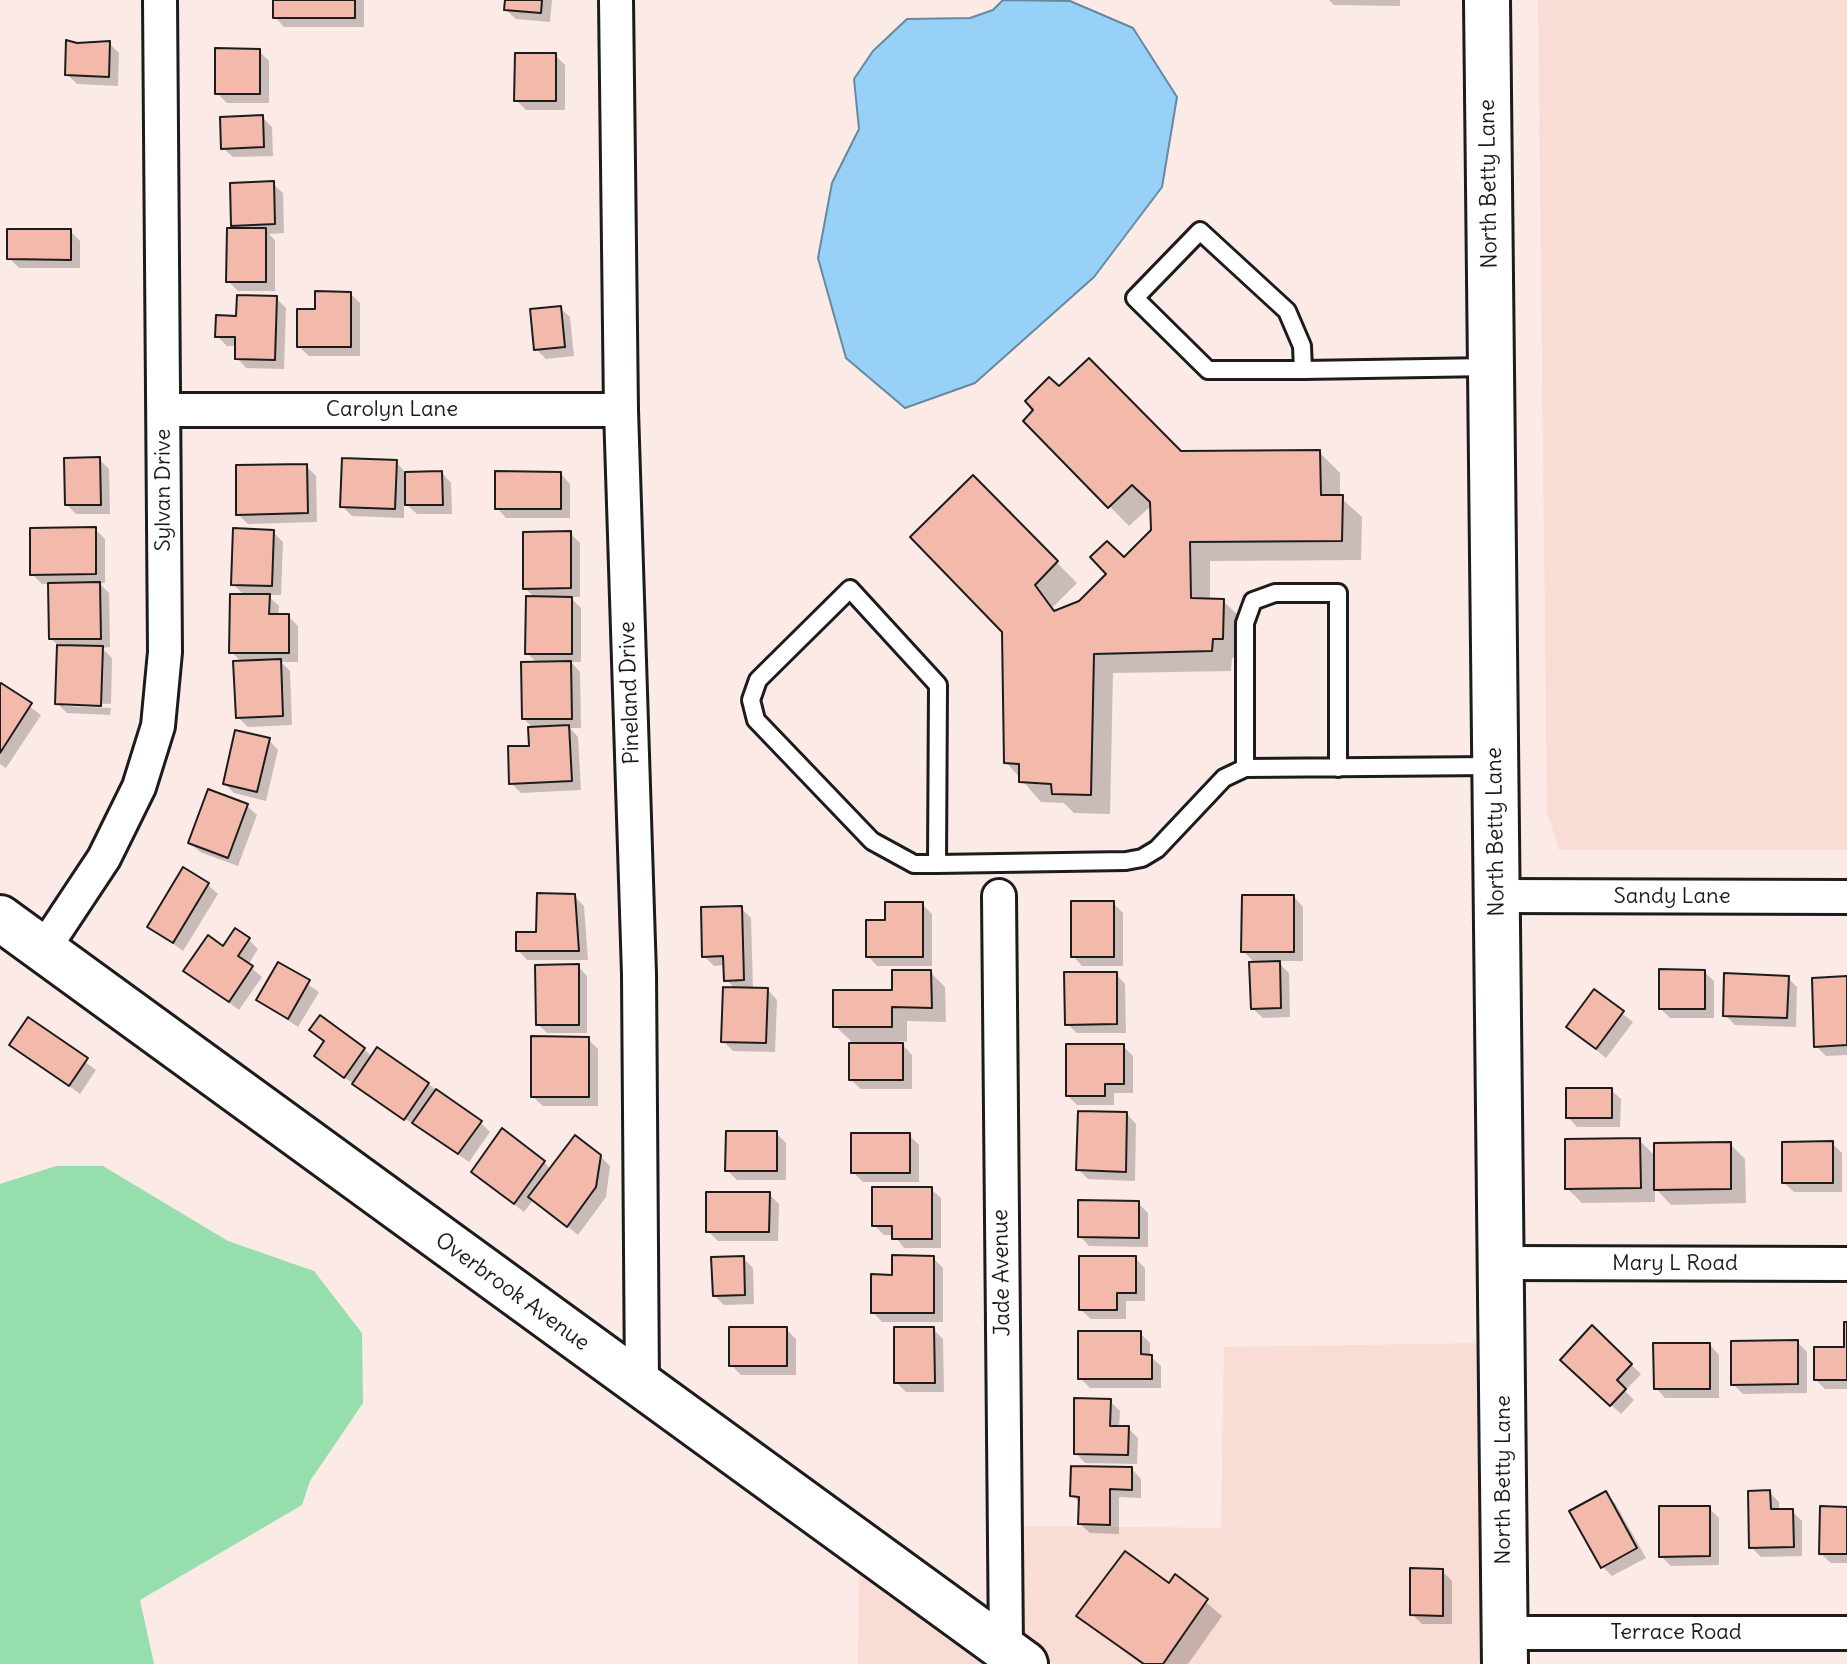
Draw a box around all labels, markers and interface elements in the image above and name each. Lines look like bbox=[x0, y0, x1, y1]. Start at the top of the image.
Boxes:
street label: North Betty Lane bbox=[1474, 99, 1504, 269]
street label: Carolyn Lane bbox=[326, 397, 458, 423]
street label: Sylvan Drive bbox=[151, 429, 177, 551]
street label: Pineland Drive bbox=[614, 621, 646, 765]
street label: North Betty Lane bbox=[1481, 747, 1511, 917]
street label: Sandy Lane bbox=[1613, 884, 1731, 910]
street label: Jade Avenue bbox=[988, 1209, 1016, 1337]
street label: Overbrook Avenue bbox=[430, 1227, 594, 1357]
street label: Mary L Road bbox=[1612, 1251, 1738, 1277]
street label: North Betty Lane bbox=[1491, 1395, 1517, 1565]
street label: Terrace Road bbox=[1610, 1620, 1742, 1646]

